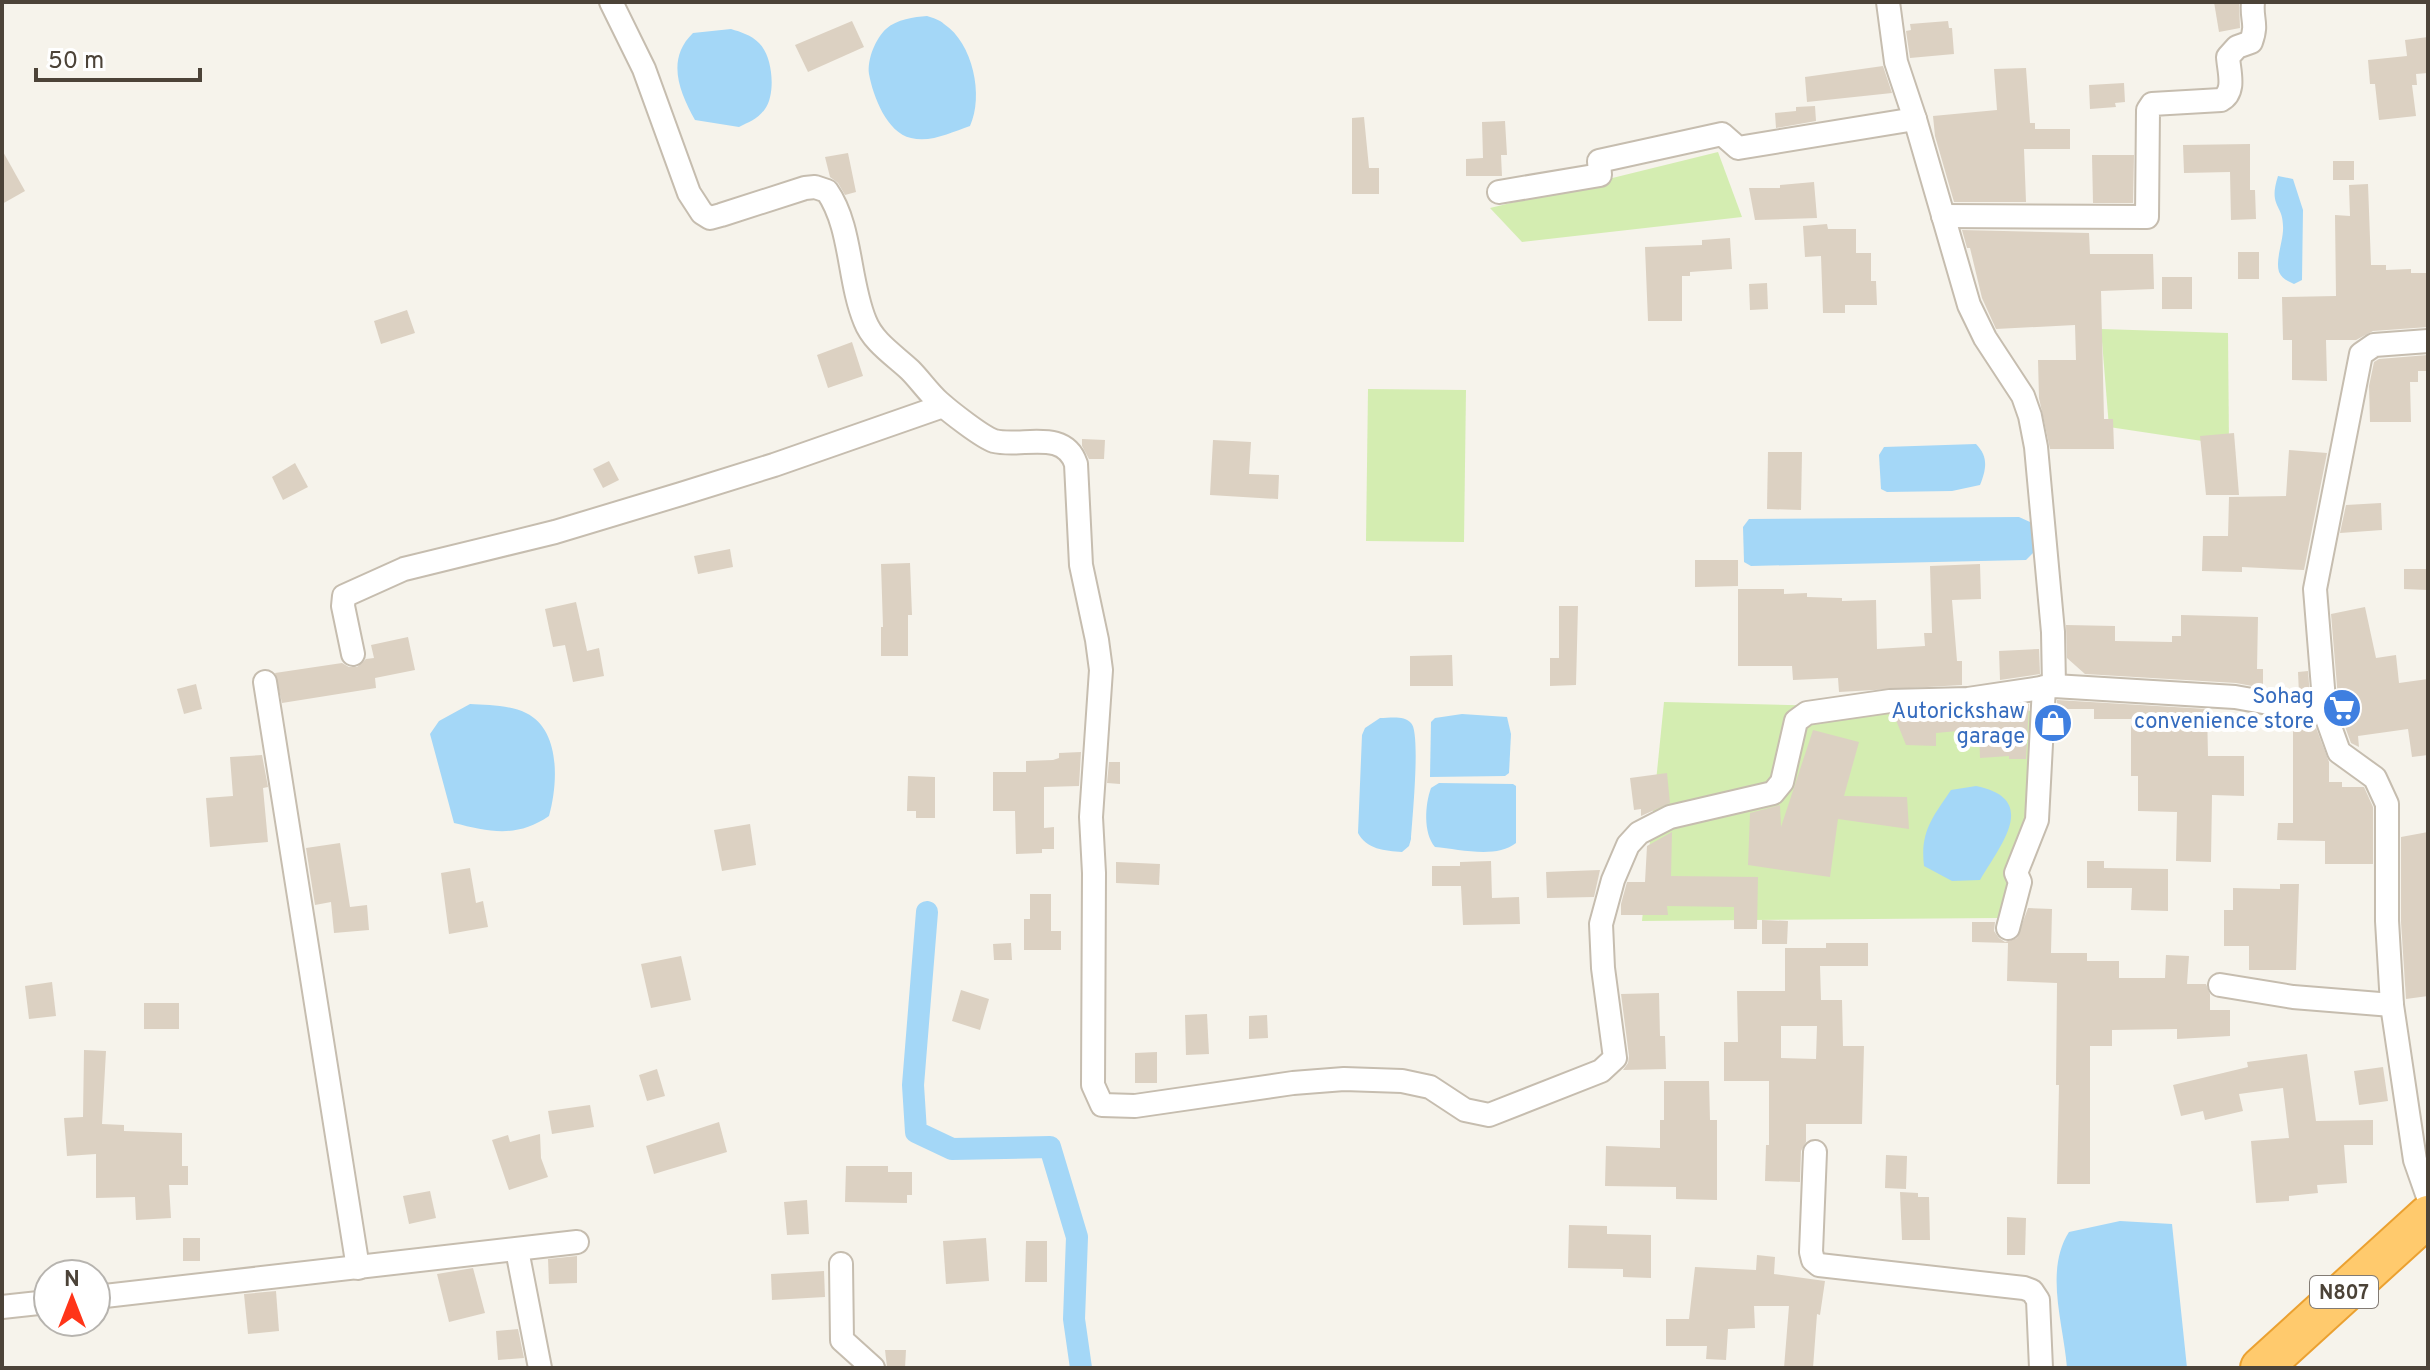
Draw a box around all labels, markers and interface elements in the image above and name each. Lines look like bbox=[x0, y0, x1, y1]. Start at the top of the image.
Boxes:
scale bar bbox=[36, 32, 200, 82]
text: 50 m bbox=[48, 47, 104, 77]
place label: Sohag convenience store bbox=[2134, 684, 2314, 736]
supermarket icon: Sohag convenience store bbox=[2321, 687, 2363, 729]
place label: Autorickshaw garage bbox=[1891, 699, 2025, 751]
shop icon: Autorickshaw garage bbox=[2032, 702, 2074, 744]
north arrow bbox=[32, 1258, 112, 1338]
text: N bbox=[64, 1267, 80, 1294]
road number: N807 bbox=[2310, 1276, 2378, 1308]

